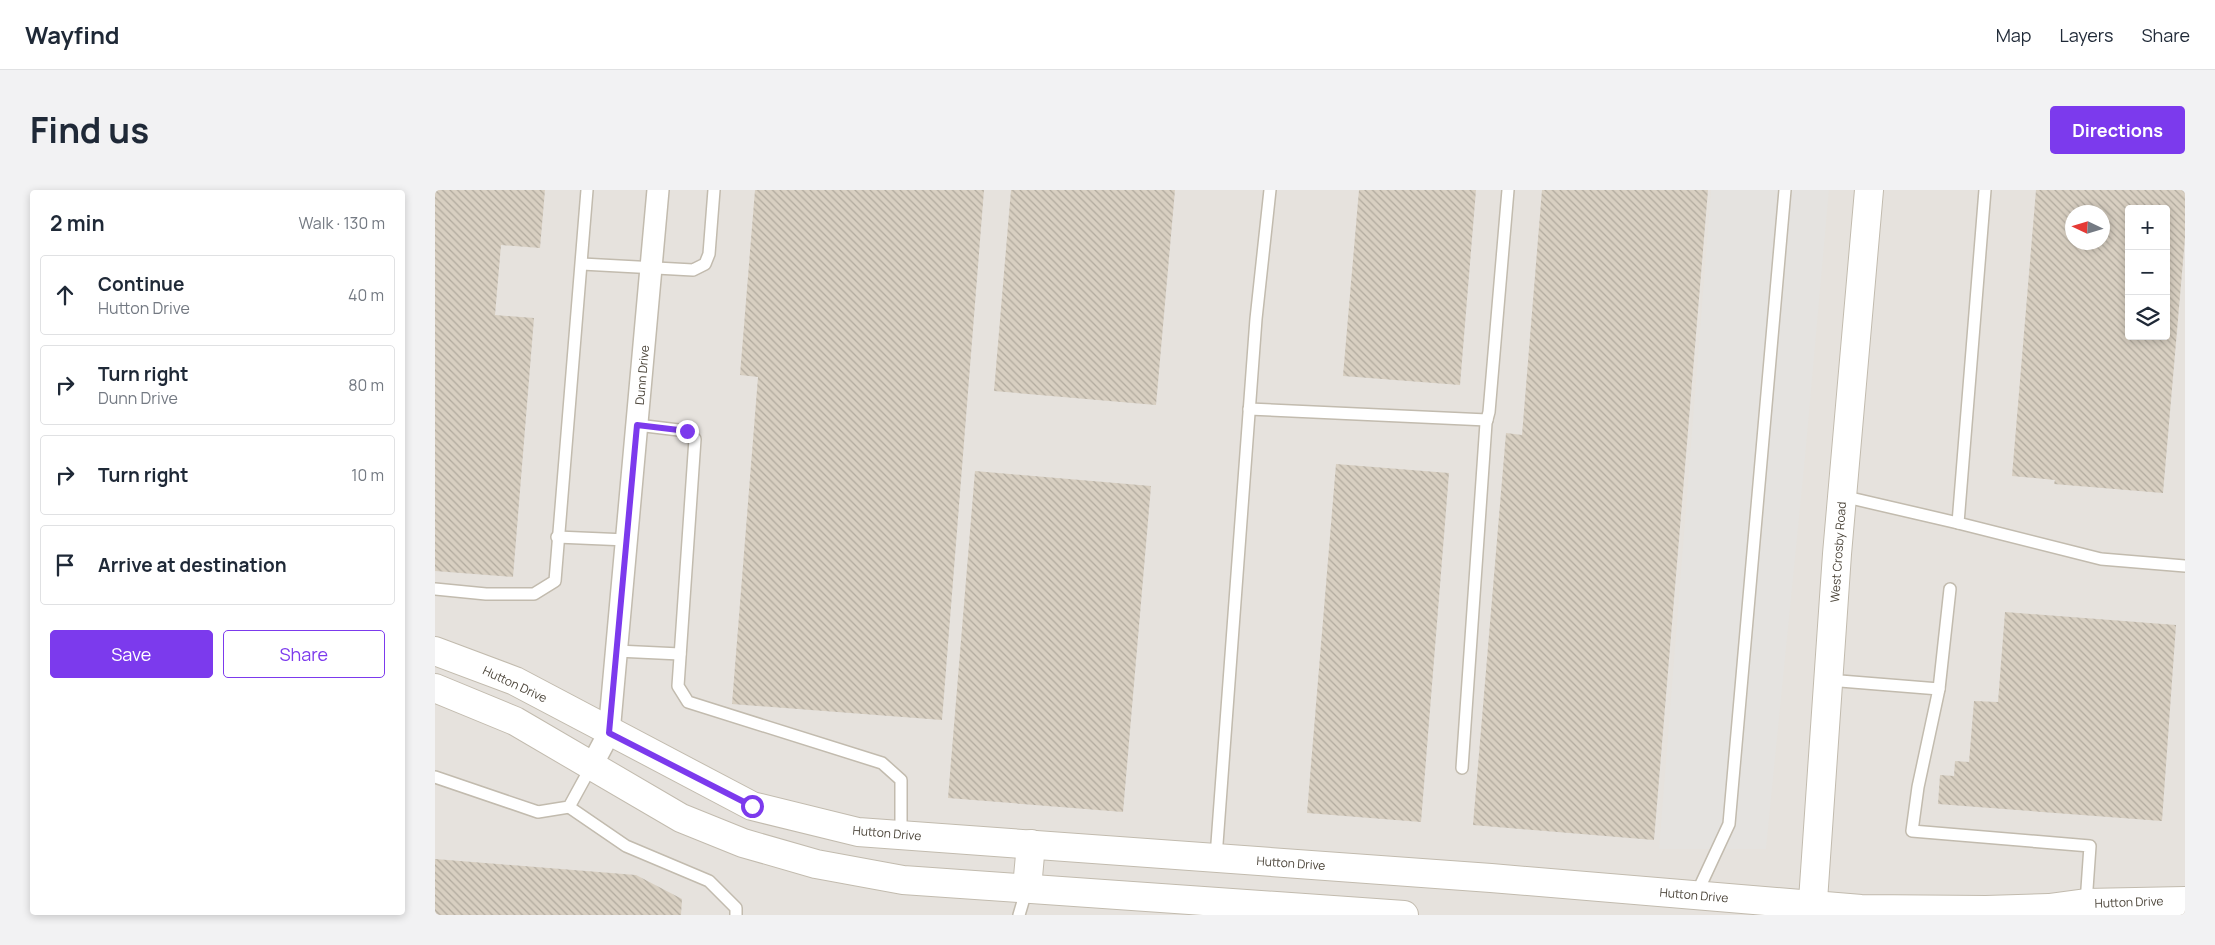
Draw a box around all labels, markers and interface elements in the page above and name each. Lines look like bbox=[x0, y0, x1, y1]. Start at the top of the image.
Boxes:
text: Wayfind bbox=[25, 18, 120, 51]
text: Map bbox=[1996, 23, 2031, 47]
text: Layers bbox=[2059, 23, 2113, 47]
text: Share bbox=[2141, 23, 2190, 47]
text: Find us bbox=[30, 106, 149, 154]
button: Directions bbox=[2050, 106, 2185, 154]
north arrow bbox=[2065, 205, 2110, 250]
map controls bbox=[2125, 205, 2170, 340]
button: + bbox=[2125, 205, 2170, 250]
text: 2 min bbox=[50, 209, 105, 237]
text: Walk · 130 m bbox=[299, 212, 385, 234]
button: − bbox=[2125, 250, 2170, 295]
text: Continue bbox=[98, 271, 184, 297]
icon: ahead bbox=[51, 281, 79, 309]
text: 40 m bbox=[348, 284, 384, 306]
button: layers bbox=[2125, 295, 2170, 340]
text: Hutton Drive bbox=[98, 297, 190, 319]
street label: Dunn Drive bbox=[631, 344, 653, 406]
text: Turn right bbox=[98, 361, 188, 387]
icon: right bbox=[51, 371, 79, 399]
text: 80 m bbox=[348, 374, 384, 396]
text: Dunn Drive bbox=[98, 387, 178, 409]
route end bbox=[676, 420, 699, 443]
icon: right bbox=[51, 461, 79, 489]
text: Turn right bbox=[98, 462, 188, 488]
text: 10 m bbox=[351, 464, 384, 486]
street label: West Crosby Road bbox=[1826, 501, 1850, 603]
icon: arrive bbox=[51, 551, 79, 579]
text: Arrive at destination bbox=[98, 552, 287, 578]
button: Save bbox=[50, 630, 213, 678]
button: Share bbox=[223, 630, 385, 678]
street label: Hutton Drive bbox=[480, 662, 550, 706]
route start bbox=[741, 795, 764, 818]
street label: Hutton Drive bbox=[852, 822, 922, 844]
street label: Hutton Drive bbox=[1256, 852, 1326, 874]
street label: Hutton Drive bbox=[1659, 884, 1729, 906]
street label: Hutton Drive bbox=[2094, 892, 2164, 912]

